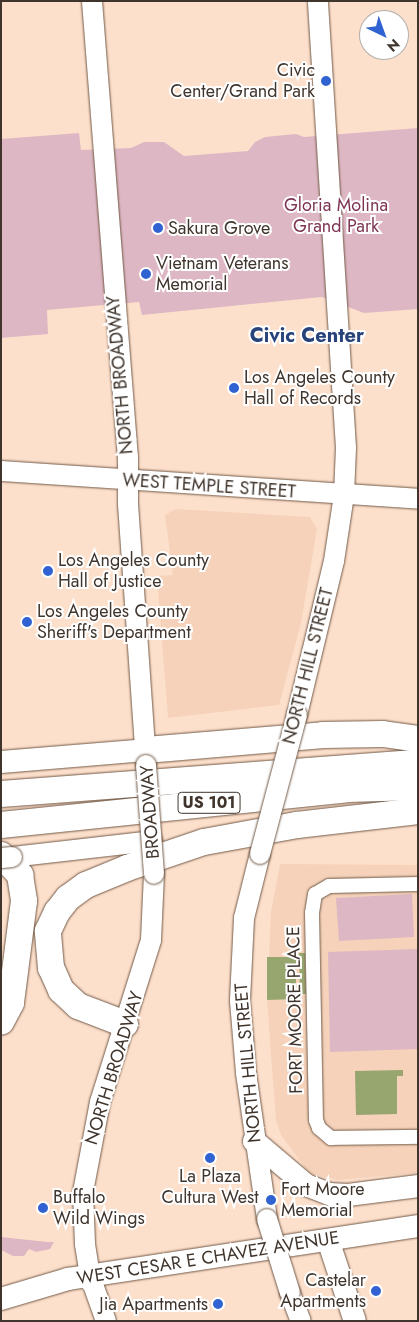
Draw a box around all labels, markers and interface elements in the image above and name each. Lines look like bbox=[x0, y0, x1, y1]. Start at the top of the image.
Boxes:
north arrow bbox=[359, 10, 409, 60]
text: N bbox=[383, 34, 404, 57]
place label: Civic Center/Grand Park bbox=[170, 60, 315, 102]
marker: Civic Center/Grand Park bbox=[319, 74, 333, 88]
park label: Gloria Molina Grand Park bbox=[284, 195, 388, 238]
place label: Sakura Grove bbox=[168, 217, 270, 239]
marker: Sakura Grove bbox=[152, 222, 164, 234]
place label: Vietnam Veterans Memorial bbox=[156, 253, 289, 296]
marker: Vietnam Veterans Memorial bbox=[140, 268, 152, 280]
street label: NORTH BROADWAY bbox=[102, 295, 138, 455]
district label: Civic Center bbox=[250, 323, 364, 347]
place label: Los Angeles County Hall of Records bbox=[244, 367, 395, 409]
marker: Los Angeles County Hall of Records bbox=[228, 382, 240, 394]
street label: WEST TEMPLE STREET bbox=[121, 469, 297, 503]
place label: Los Angeles County Hall of Justice bbox=[58, 550, 209, 592]
marker: Los Angeles County Hall of Justice bbox=[42, 565, 54, 577]
street label: NORTH HILL STREET bbox=[278, 586, 338, 746]
place label: Los Angeles County Sheriff's Department bbox=[37, 601, 191, 644]
marker: Los Angeles County Sheriff's Department bbox=[21, 616, 33, 628]
street label: BROADWAY bbox=[136, 764, 164, 860]
road number: US 101 bbox=[176, 790, 242, 816]
street label: FORT MOORE PLACE bbox=[283, 926, 307, 1094]
street label: NORTH HILL STREET bbox=[230, 982, 266, 1144]
street label: NORTH BROADWAY bbox=[80, 989, 148, 1147]
marker: La Plaza Cultura West bbox=[204, 1152, 216, 1164]
place label: La Plaza Cultura West bbox=[161, 1166, 259, 1208]
place label: Fort Moore Memorial bbox=[281, 1179, 365, 1222]
place label: Buffalo Wild Wings bbox=[53, 1187, 145, 1230]
marker: Fort Moore Memorial bbox=[265, 1194, 277, 1206]
marker: Buffalo Wild Wings bbox=[37, 1202, 49, 1214]
street label: WEST CESAR E CHAVEZ AVENUE bbox=[75, 1227, 341, 1289]
place label: Castelar Apartments bbox=[280, 1270, 366, 1312]
marker: Castelar Apartments bbox=[370, 1285, 382, 1297]
place label: Jia Apartments bbox=[99, 1293, 208, 1315]
marker: Jia Apartments bbox=[212, 1298, 224, 1310]

